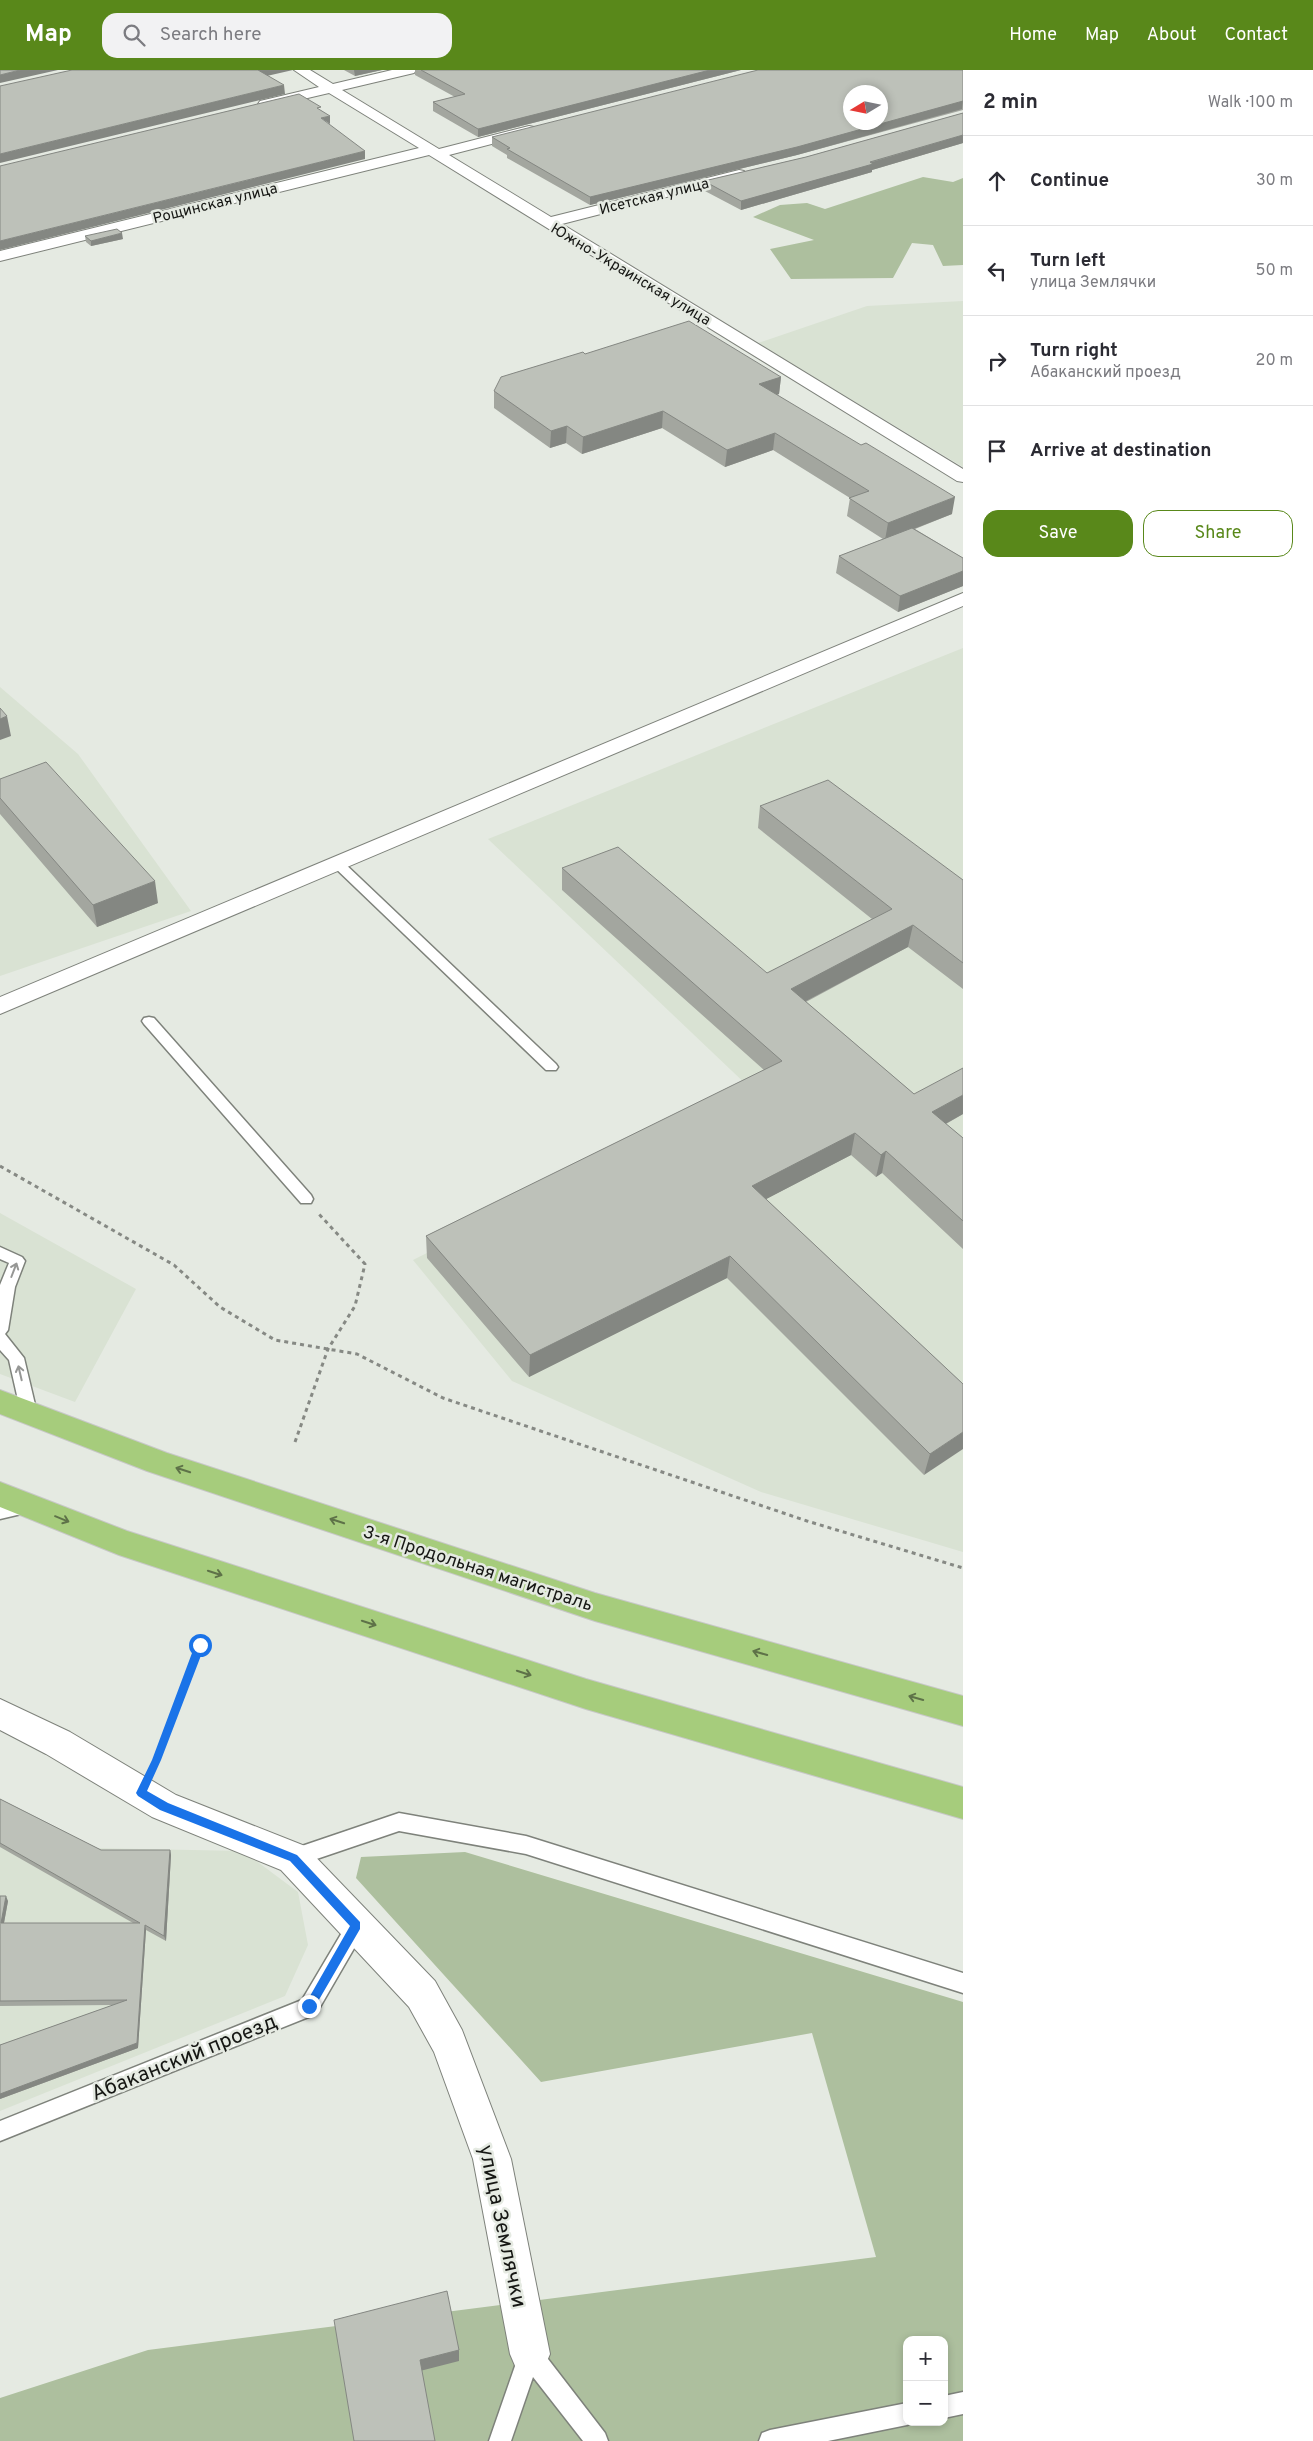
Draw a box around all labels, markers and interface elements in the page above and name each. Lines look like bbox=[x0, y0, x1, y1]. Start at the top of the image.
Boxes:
search box bbox=[102, 13, 452, 58]
text: Map bbox=[25, 20, 72, 50]
icon: search bbox=[120, 21, 148, 49]
text: Search here bbox=[160, 23, 261, 47]
text: Home bbox=[1009, 24, 1057, 47]
text: Map bbox=[1085, 24, 1119, 47]
text: About bbox=[1147, 24, 1196, 47]
text: Contact bbox=[1224, 24, 1288, 47]
north arrow bbox=[843, 85, 888, 130]
text: 2 min bbox=[983, 89, 1038, 116]
text: Walk · 100 m bbox=[1208, 93, 1293, 113]
icon: ahead bbox=[983, 167, 1011, 195]
text: Continue bbox=[1030, 169, 1109, 193]
text: 30 m bbox=[1256, 171, 1293, 191]
street label: Исетская улица bbox=[598, 175, 711, 220]
street label: Рощинская улица bbox=[151, 180, 280, 229]
street label: Южно-Украинская улица bbox=[547, 220, 714, 331]
text: Turn left bbox=[1030, 249, 1106, 273]
icon: left bbox=[983, 257, 1011, 285]
text: 50 m bbox=[1256, 261, 1293, 281]
text: улица Землячки bbox=[1030, 273, 1156, 293]
text: Turn right bbox=[1030, 339, 1118, 363]
icon: right bbox=[983, 347, 1011, 375]
text: 20 m bbox=[1256, 351, 1293, 371]
text: Абаканский проезд bbox=[1030, 363, 1181, 383]
icon: arrive bbox=[983, 437, 1011, 465]
text: Arrive at destination bbox=[1030, 439, 1211, 463]
button: Save bbox=[983, 510, 1133, 557]
button: Share bbox=[1143, 510, 1293, 557]
one-way arrow bbox=[10, 1262, 19, 1277]
one-way arrow bbox=[15, 1366, 24, 1382]
one-way arrow bbox=[176, 1465, 192, 1474]
one-way arrow bbox=[53, 1515, 69, 1524]
one-way arrow bbox=[330, 1516, 346, 1526]
street label: 3-я Продольная магистраль bbox=[360, 1521, 595, 1617]
one-way arrow bbox=[206, 1569, 222, 1578]
one-way arrow bbox=[361, 1619, 377, 1628]
route start bbox=[189, 1634, 212, 1657]
one-way arrow bbox=[752, 1648, 768, 1658]
one-way arrow bbox=[516, 1669, 532, 1679]
one-way arrow bbox=[909, 1692, 925, 1702]
route end bbox=[298, 1995, 321, 2018]
street label: Абаканский проезд bbox=[88, 2009, 281, 2108]
street label: улица Землячки bbox=[471, 2142, 532, 2310]
map controls bbox=[903, 2336, 948, 2426]
button: + bbox=[903, 2336, 948, 2381]
button: − bbox=[903, 2381, 948, 2426]

